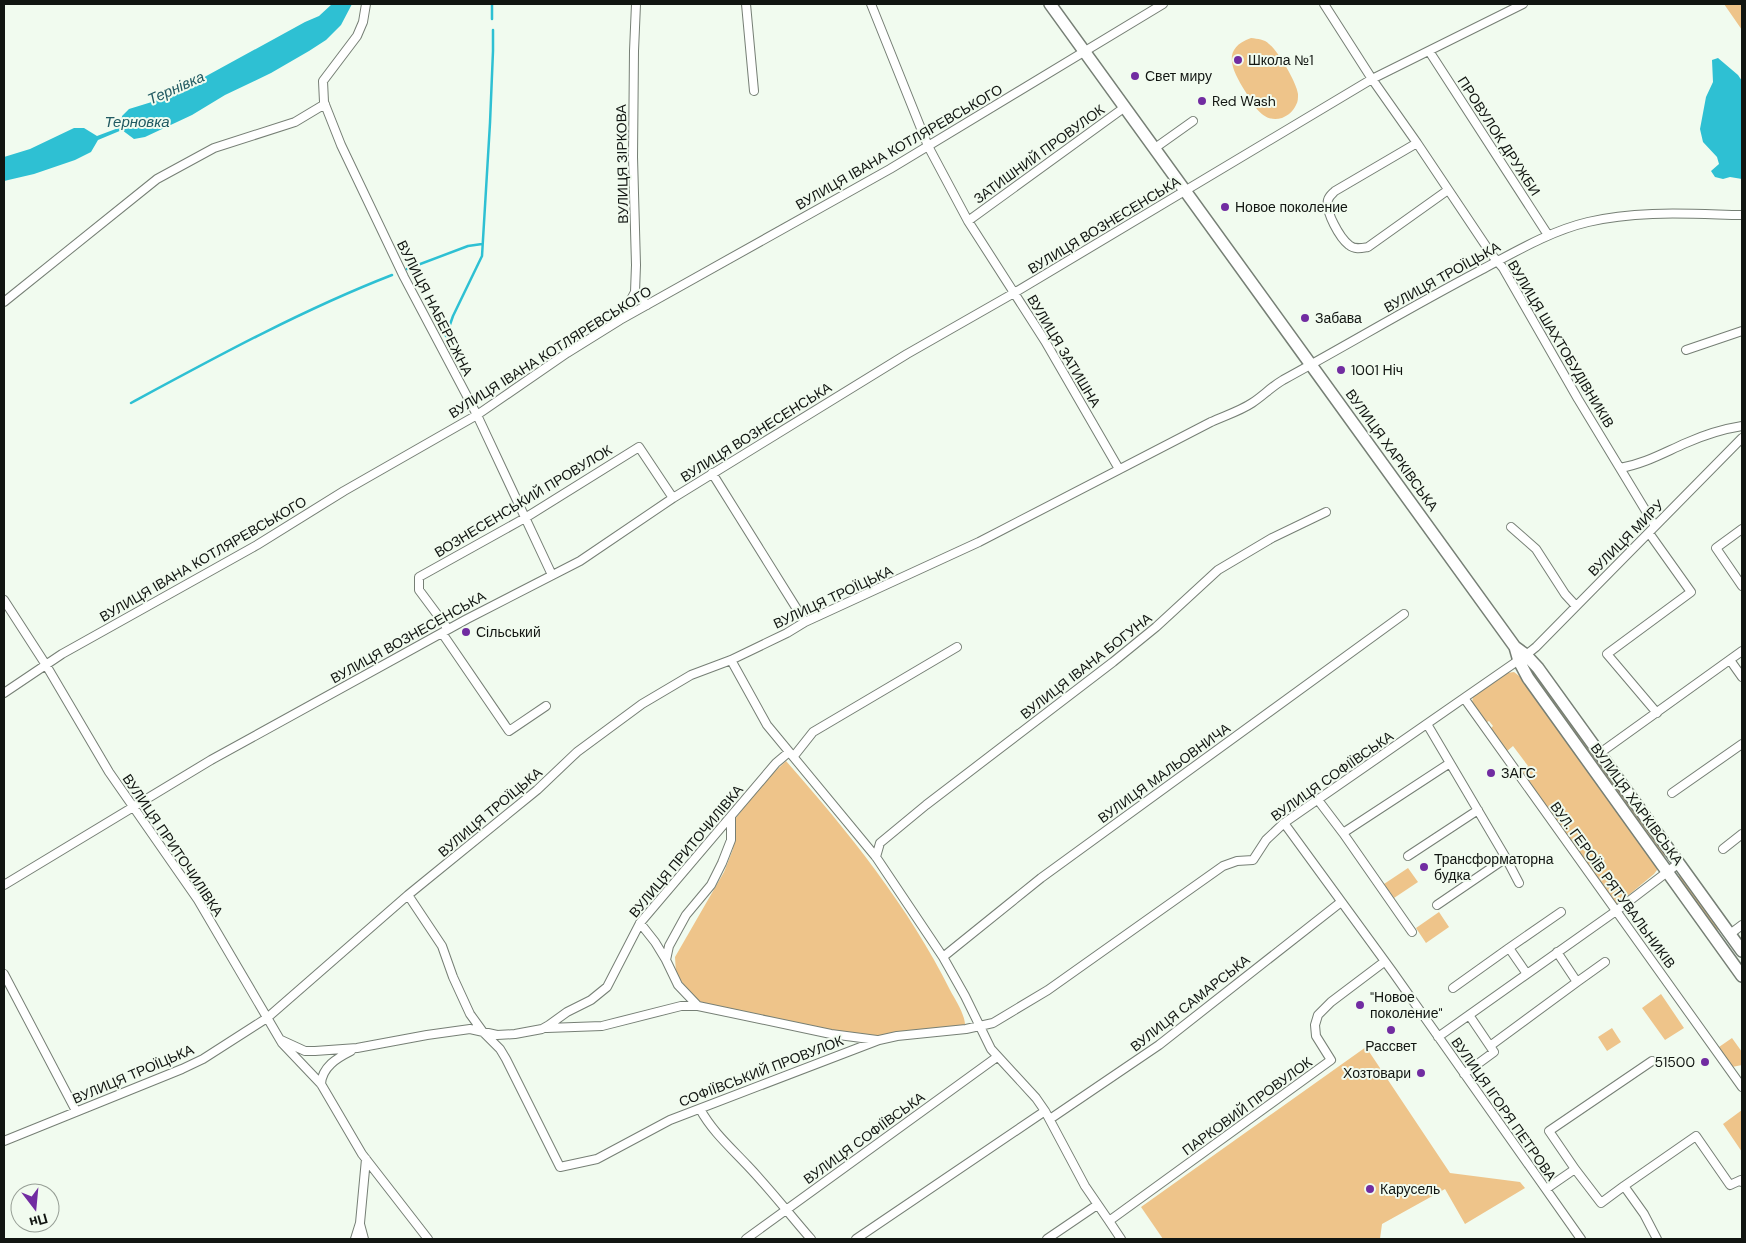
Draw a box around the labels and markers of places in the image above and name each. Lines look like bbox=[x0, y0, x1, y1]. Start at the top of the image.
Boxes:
place label: Школа №1 bbox=[1248, 51, 1314, 69]
marker: Школа №1 bbox=[1232, 54, 1244, 66]
place label: Свет миру bbox=[1145, 67, 1212, 85]
marker: Свет миру bbox=[1129, 70, 1141, 82]
place label: Red Wash bbox=[1212, 92, 1276, 110]
marker: Red Wash bbox=[1196, 95, 1208, 107]
place label: Новое поколение bbox=[1235, 198, 1348, 216]
marker: Новое поколение bbox=[1219, 201, 1231, 213]
place label: Забава bbox=[1315, 309, 1362, 327]
marker: Забава bbox=[1299, 312, 1311, 324]
place label: 1001 Ніч bbox=[1351, 361, 1403, 379]
marker: 1001 Ніч bbox=[1335, 364, 1347, 376]
place label: Сільський bbox=[476, 623, 541, 641]
marker: Сільський bbox=[460, 626, 472, 638]
place label: ЗАГС bbox=[1501, 764, 1536, 782]
marker: ЗАГС bbox=[1485, 767, 1497, 779]
place label: Трансформаторна будка bbox=[1434, 850, 1554, 884]
marker: Трансформаторна будка bbox=[1418, 861, 1430, 873]
place label: "Новое поколение" bbox=[1370, 988, 1443, 1022]
marker: "Новое поколение" bbox=[1354, 999, 1366, 1011]
marker: Рассвет bbox=[1385, 1024, 1397, 1036]
place label: Рассвет bbox=[1365, 1037, 1417, 1055]
place label: 51500 bbox=[1654, 1053, 1695, 1071]
marker: 51500 bbox=[1699, 1056, 1711, 1068]
place label: Хозтовари bbox=[1343, 1064, 1411, 1082]
marker: Хозтовари bbox=[1415, 1067, 1427, 1079]
place label: Карусель bbox=[1380, 1180, 1440, 1198]
marker: Карусель bbox=[1364, 1183, 1376, 1195]

